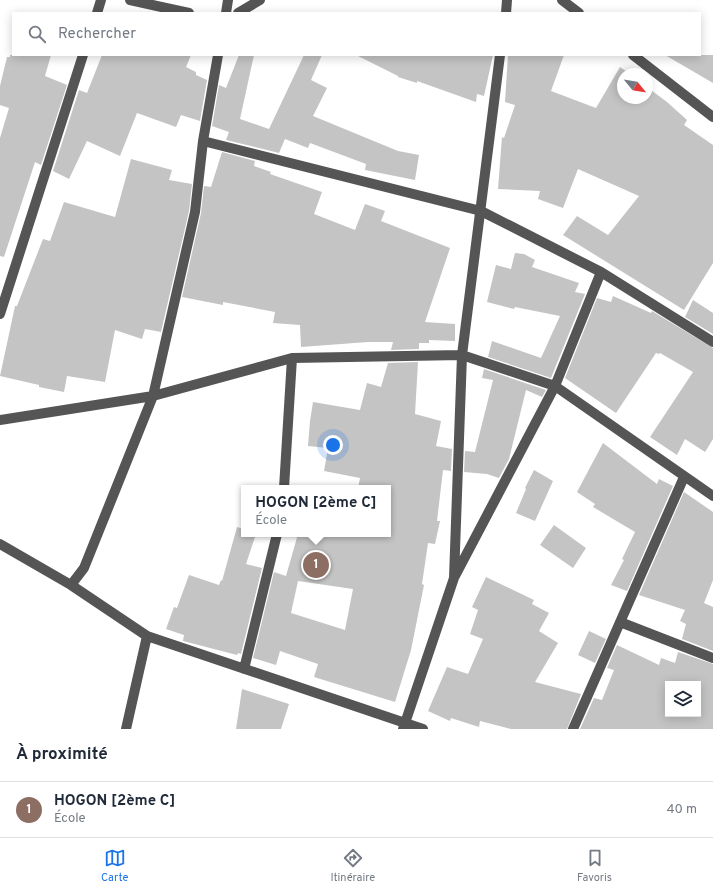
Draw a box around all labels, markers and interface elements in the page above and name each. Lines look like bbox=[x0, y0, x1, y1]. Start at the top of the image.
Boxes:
search box bbox=[12, 12, 701, 56]
icon: search bbox=[26, 23, 48, 45]
text: Rechercher bbox=[58, 25, 136, 44]
north arrow bbox=[617, 68, 653, 104]
your location bbox=[323, 435, 343, 455]
popup bbox=[241, 485, 391, 537]
text: HOGON [2ème C] bbox=[255, 494, 377, 513]
text: École bbox=[255, 513, 287, 529]
pin: 1 bbox=[303, 550, 329, 580]
map controls bbox=[665, 681, 701, 717]
button: layers bbox=[665, 681, 701, 717]
text: À proximité bbox=[16, 744, 108, 766]
text: HOGON [2ème C] bbox=[54, 792, 175, 811]
text: 1 bbox=[26, 802, 32, 818]
text: 40 m bbox=[667, 802, 697, 818]
text: École bbox=[54, 811, 86, 827]
tab: Carte bbox=[101, 847, 128, 885]
tab: Itinéraire bbox=[330, 847, 375, 885]
tab: Favoris bbox=[577, 847, 612, 885]

